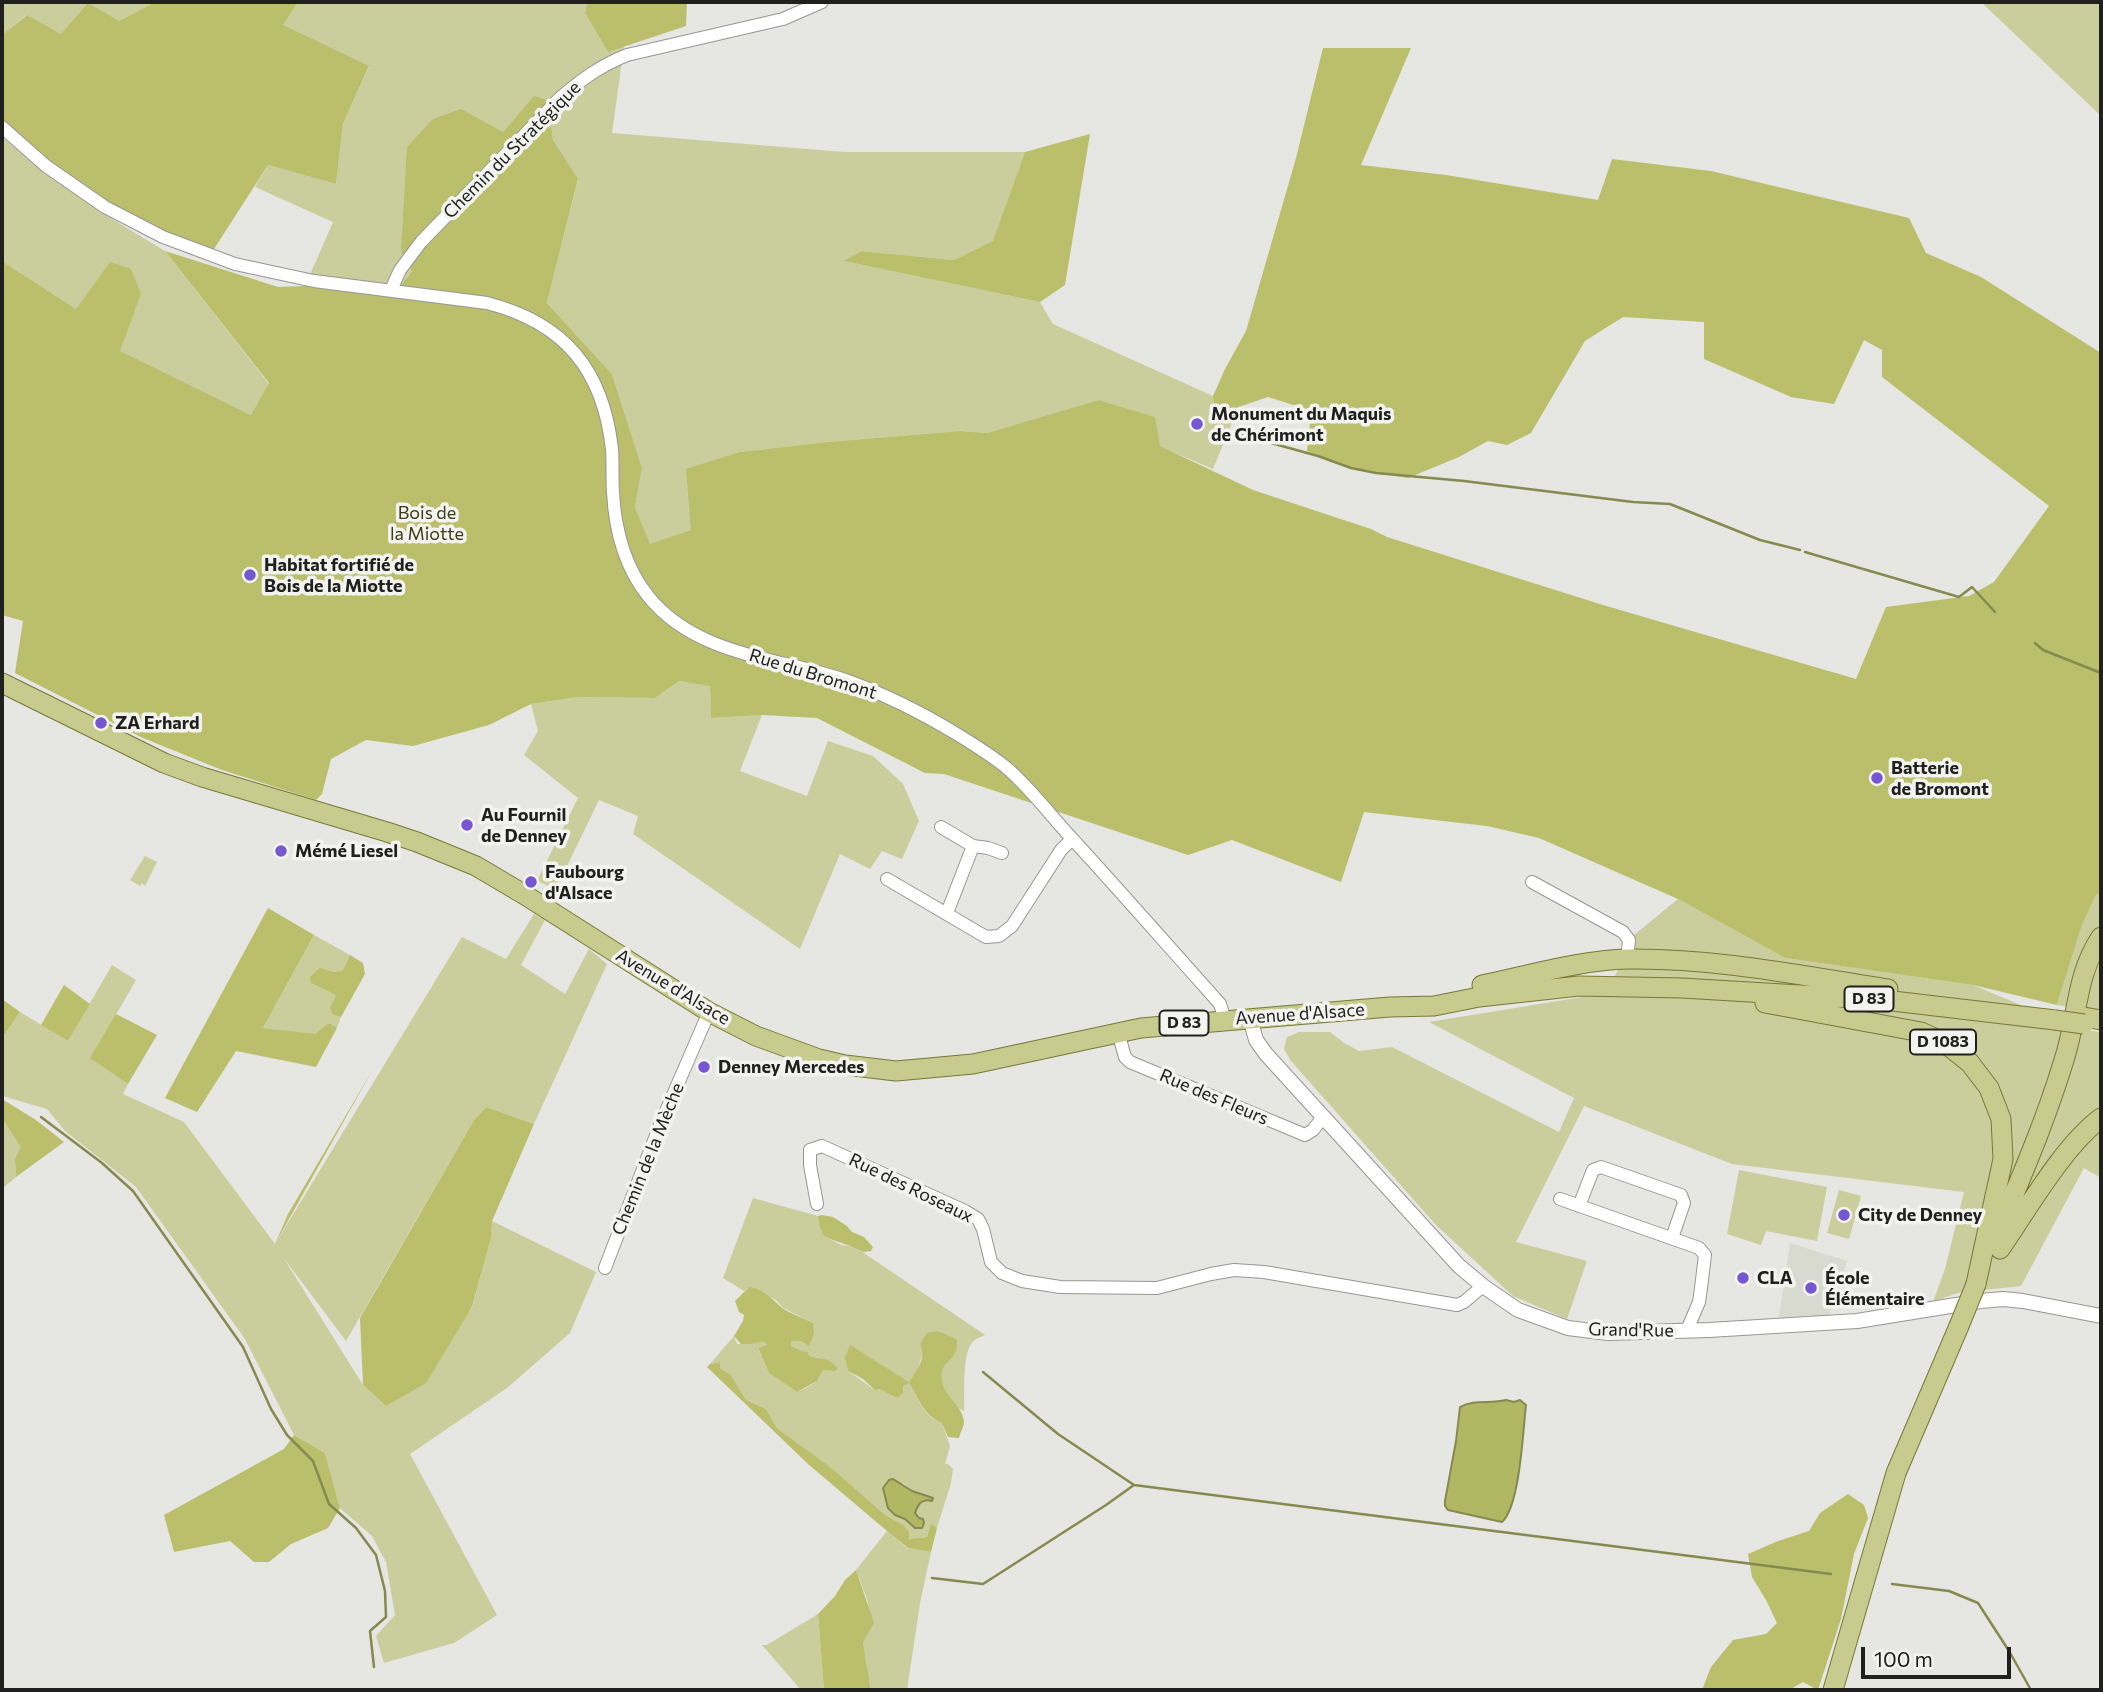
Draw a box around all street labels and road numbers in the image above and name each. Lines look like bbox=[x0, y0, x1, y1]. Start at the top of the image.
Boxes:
street label: Chemin du Stratégique bbox=[439, 77, 585, 223]
street label: Rue du Bromont bbox=[747, 644, 879, 704]
street label: Avenue d'Alsace bbox=[612, 944, 734, 1030]
road number: D 83 bbox=[1844, 987, 1894, 1012]
street label: Avenue d'Alsace bbox=[1235, 999, 1365, 1029]
road number: D 83 bbox=[1160, 1010, 1208, 1036]
road number: D 1083 bbox=[1910, 1030, 1976, 1054]
street label: Rue des Fleurs bbox=[1156, 1064, 1272, 1130]
street label: Chemin de la Mèche bbox=[608, 1080, 688, 1238]
street label: Rue des Roseaux bbox=[845, 1149, 977, 1227]
street label: Grand'Rue bbox=[1588, 1318, 1674, 1342]

